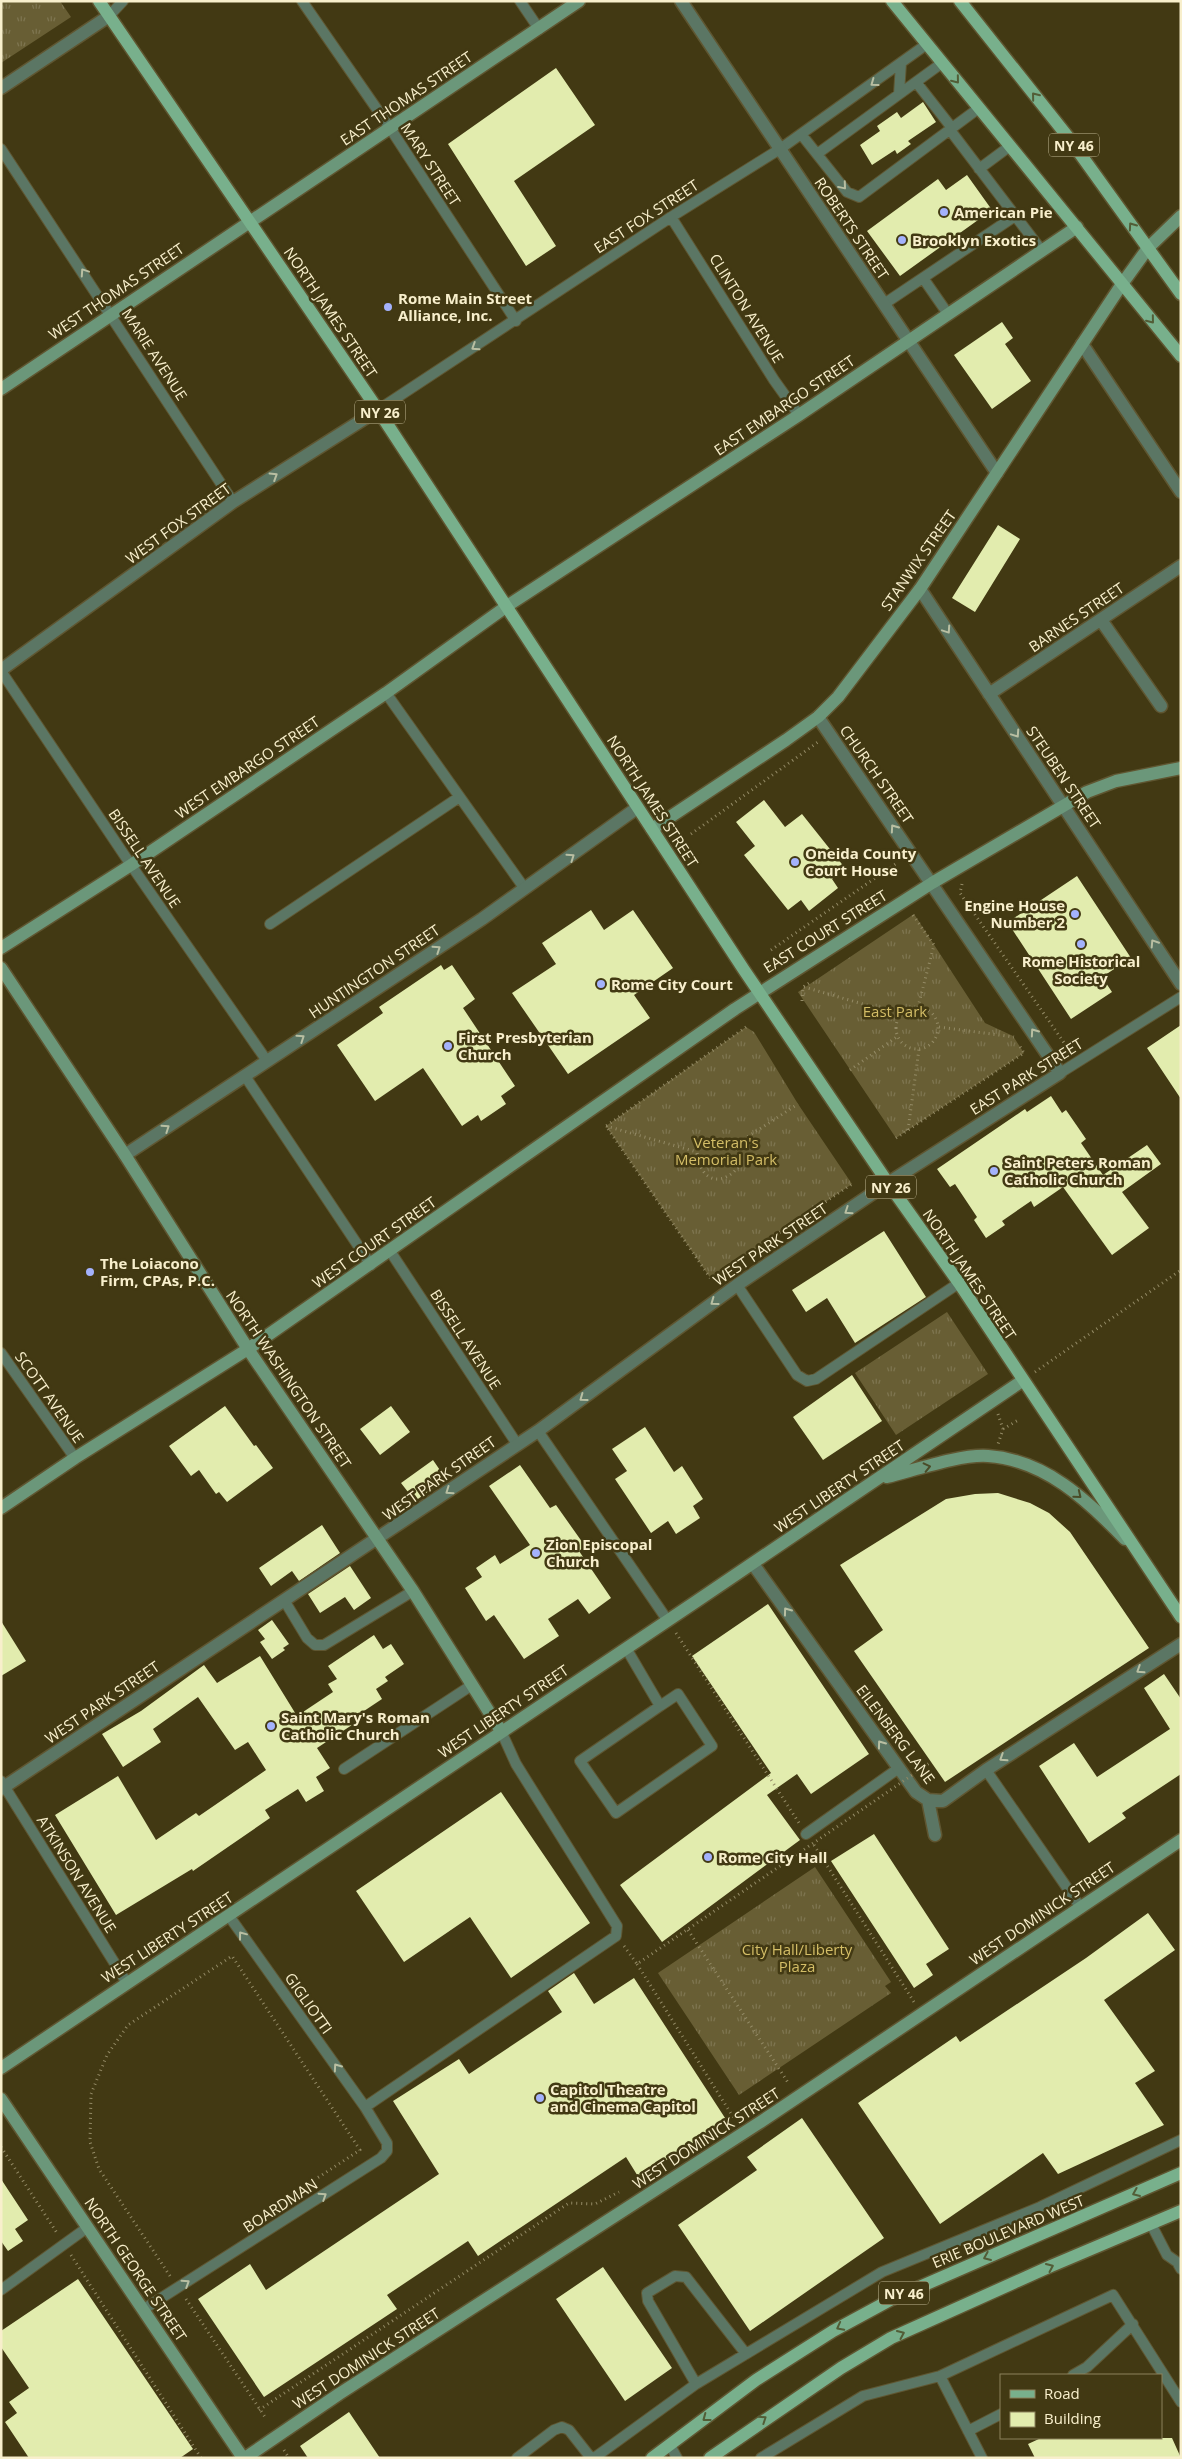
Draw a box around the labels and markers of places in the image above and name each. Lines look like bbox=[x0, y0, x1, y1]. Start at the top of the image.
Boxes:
place label: American Pie bbox=[954, 202, 1053, 222]
marker: American Pie bbox=[938, 206, 950, 218]
place label: Brooklyn Exotics bbox=[912, 230, 1036, 250]
marker: Brooklyn Exotics bbox=[896, 234, 908, 246]
place label: Rome Main Street Alliance, Inc. bbox=[398, 288, 533, 325]
marker: Rome Main Street Alliance, Inc. bbox=[382, 301, 394, 313]
place label: Oneida County Court House bbox=[805, 843, 917, 880]
marker: Oneida County Court House bbox=[789, 856, 801, 868]
place label: Engine House Number 2 bbox=[964, 895, 1065, 932]
marker: Engine House Number 2 bbox=[1069, 908, 1081, 920]
marker: Rome Historical Society bbox=[1075, 938, 1087, 950]
place label: Rome Historical Society bbox=[1022, 951, 1140, 988]
place label: Rome City Court bbox=[611, 974, 733, 994]
marker: Rome City Court bbox=[595, 978, 607, 990]
place label: First Presbyterian Church bbox=[458, 1027, 592, 1064]
marker: First Presbyterian Church bbox=[442, 1040, 454, 1052]
place label: Saint Peters Roman Catholic Church bbox=[1004, 1152, 1151, 1189]
marker: Saint Peters Roman Catholic Church bbox=[988, 1165, 1000, 1177]
place label: The Loiacono Firm, CPAs, P.C. bbox=[100, 1253, 215, 1290]
marker: The Loiacono Firm, CPAs, P.C. bbox=[84, 1266, 96, 1278]
place label: Zion Episcopal Church bbox=[546, 1534, 652, 1571]
marker: Zion Episcopal Church bbox=[530, 1547, 542, 1559]
place label: Saint Mary's Roman Catholic Church bbox=[281, 1707, 430, 1744]
marker: Saint Mary's Roman Catholic Church bbox=[265, 1720, 277, 1732]
place label: Rome City Hall bbox=[718, 1847, 827, 1867]
marker: Rome City Hall bbox=[702, 1851, 714, 1863]
place label: Capitol Theatre and Cinema Capitol bbox=[550, 2079, 696, 2116]
marker: Capitol Theatre and Cinema Capitol bbox=[534, 2092, 546, 2104]

